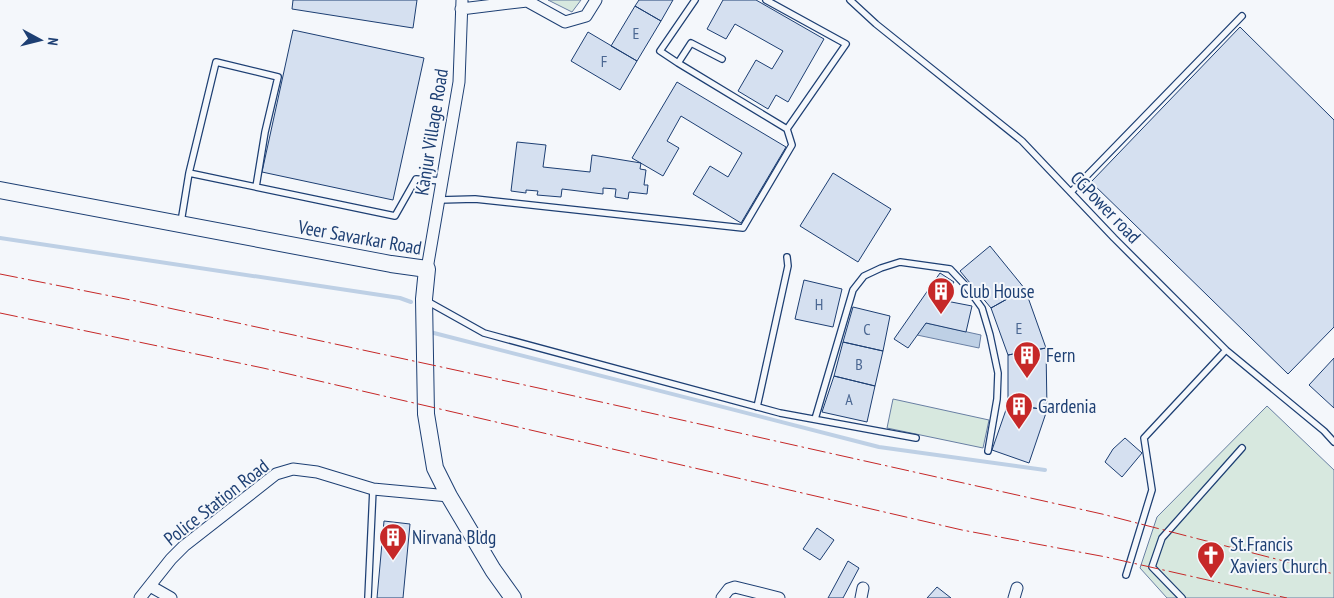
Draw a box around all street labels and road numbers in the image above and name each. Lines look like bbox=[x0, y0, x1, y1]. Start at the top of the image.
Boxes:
street label: Kanjur Village Road bbox=[409, 67, 453, 197]
street label: CGPower road bbox=[1066, 166, 1146, 248]
street label: Veer Savarkar Road bbox=[295, 214, 424, 260]
street label: Police Station Road bbox=[159, 454, 273, 550]

